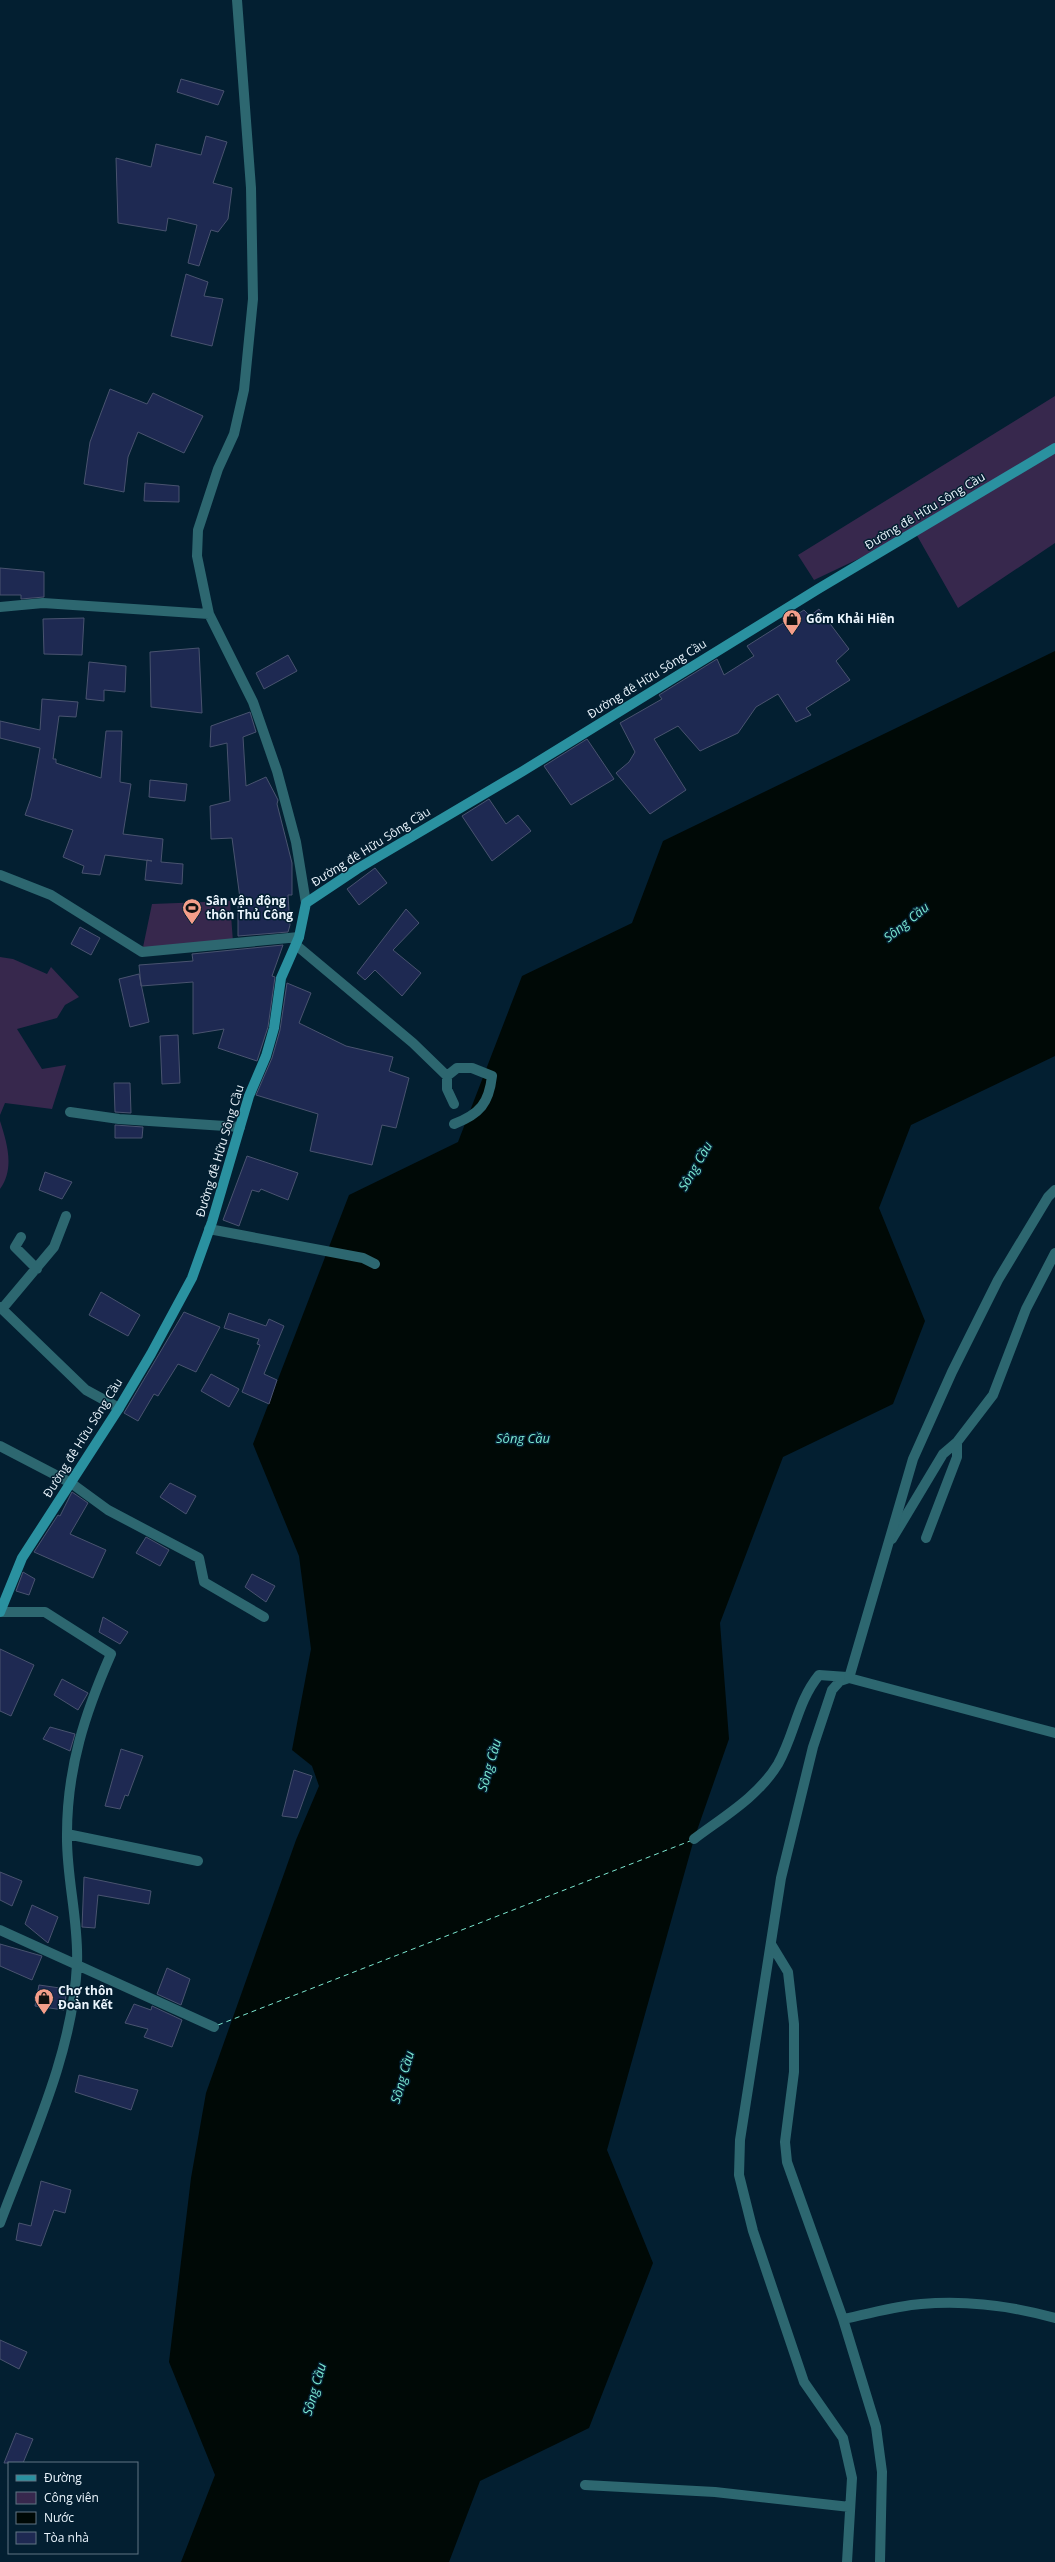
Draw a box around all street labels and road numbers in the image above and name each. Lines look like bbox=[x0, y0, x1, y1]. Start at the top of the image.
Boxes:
street label: Đường đê Hữu Sông Cầu bbox=[861, 468, 988, 553]
street label: Đường đê Hữu Sông Cầu bbox=[584, 635, 710, 722]
street label: Đường đê Hữu Sông Cầu bbox=[308, 803, 434, 890]
street label: Đường đê Hữu Sông Cầu bbox=[191, 1082, 248, 1219]
street label: Đường đê Hữu Sông Cầu bbox=[39, 1375, 126, 1501]

